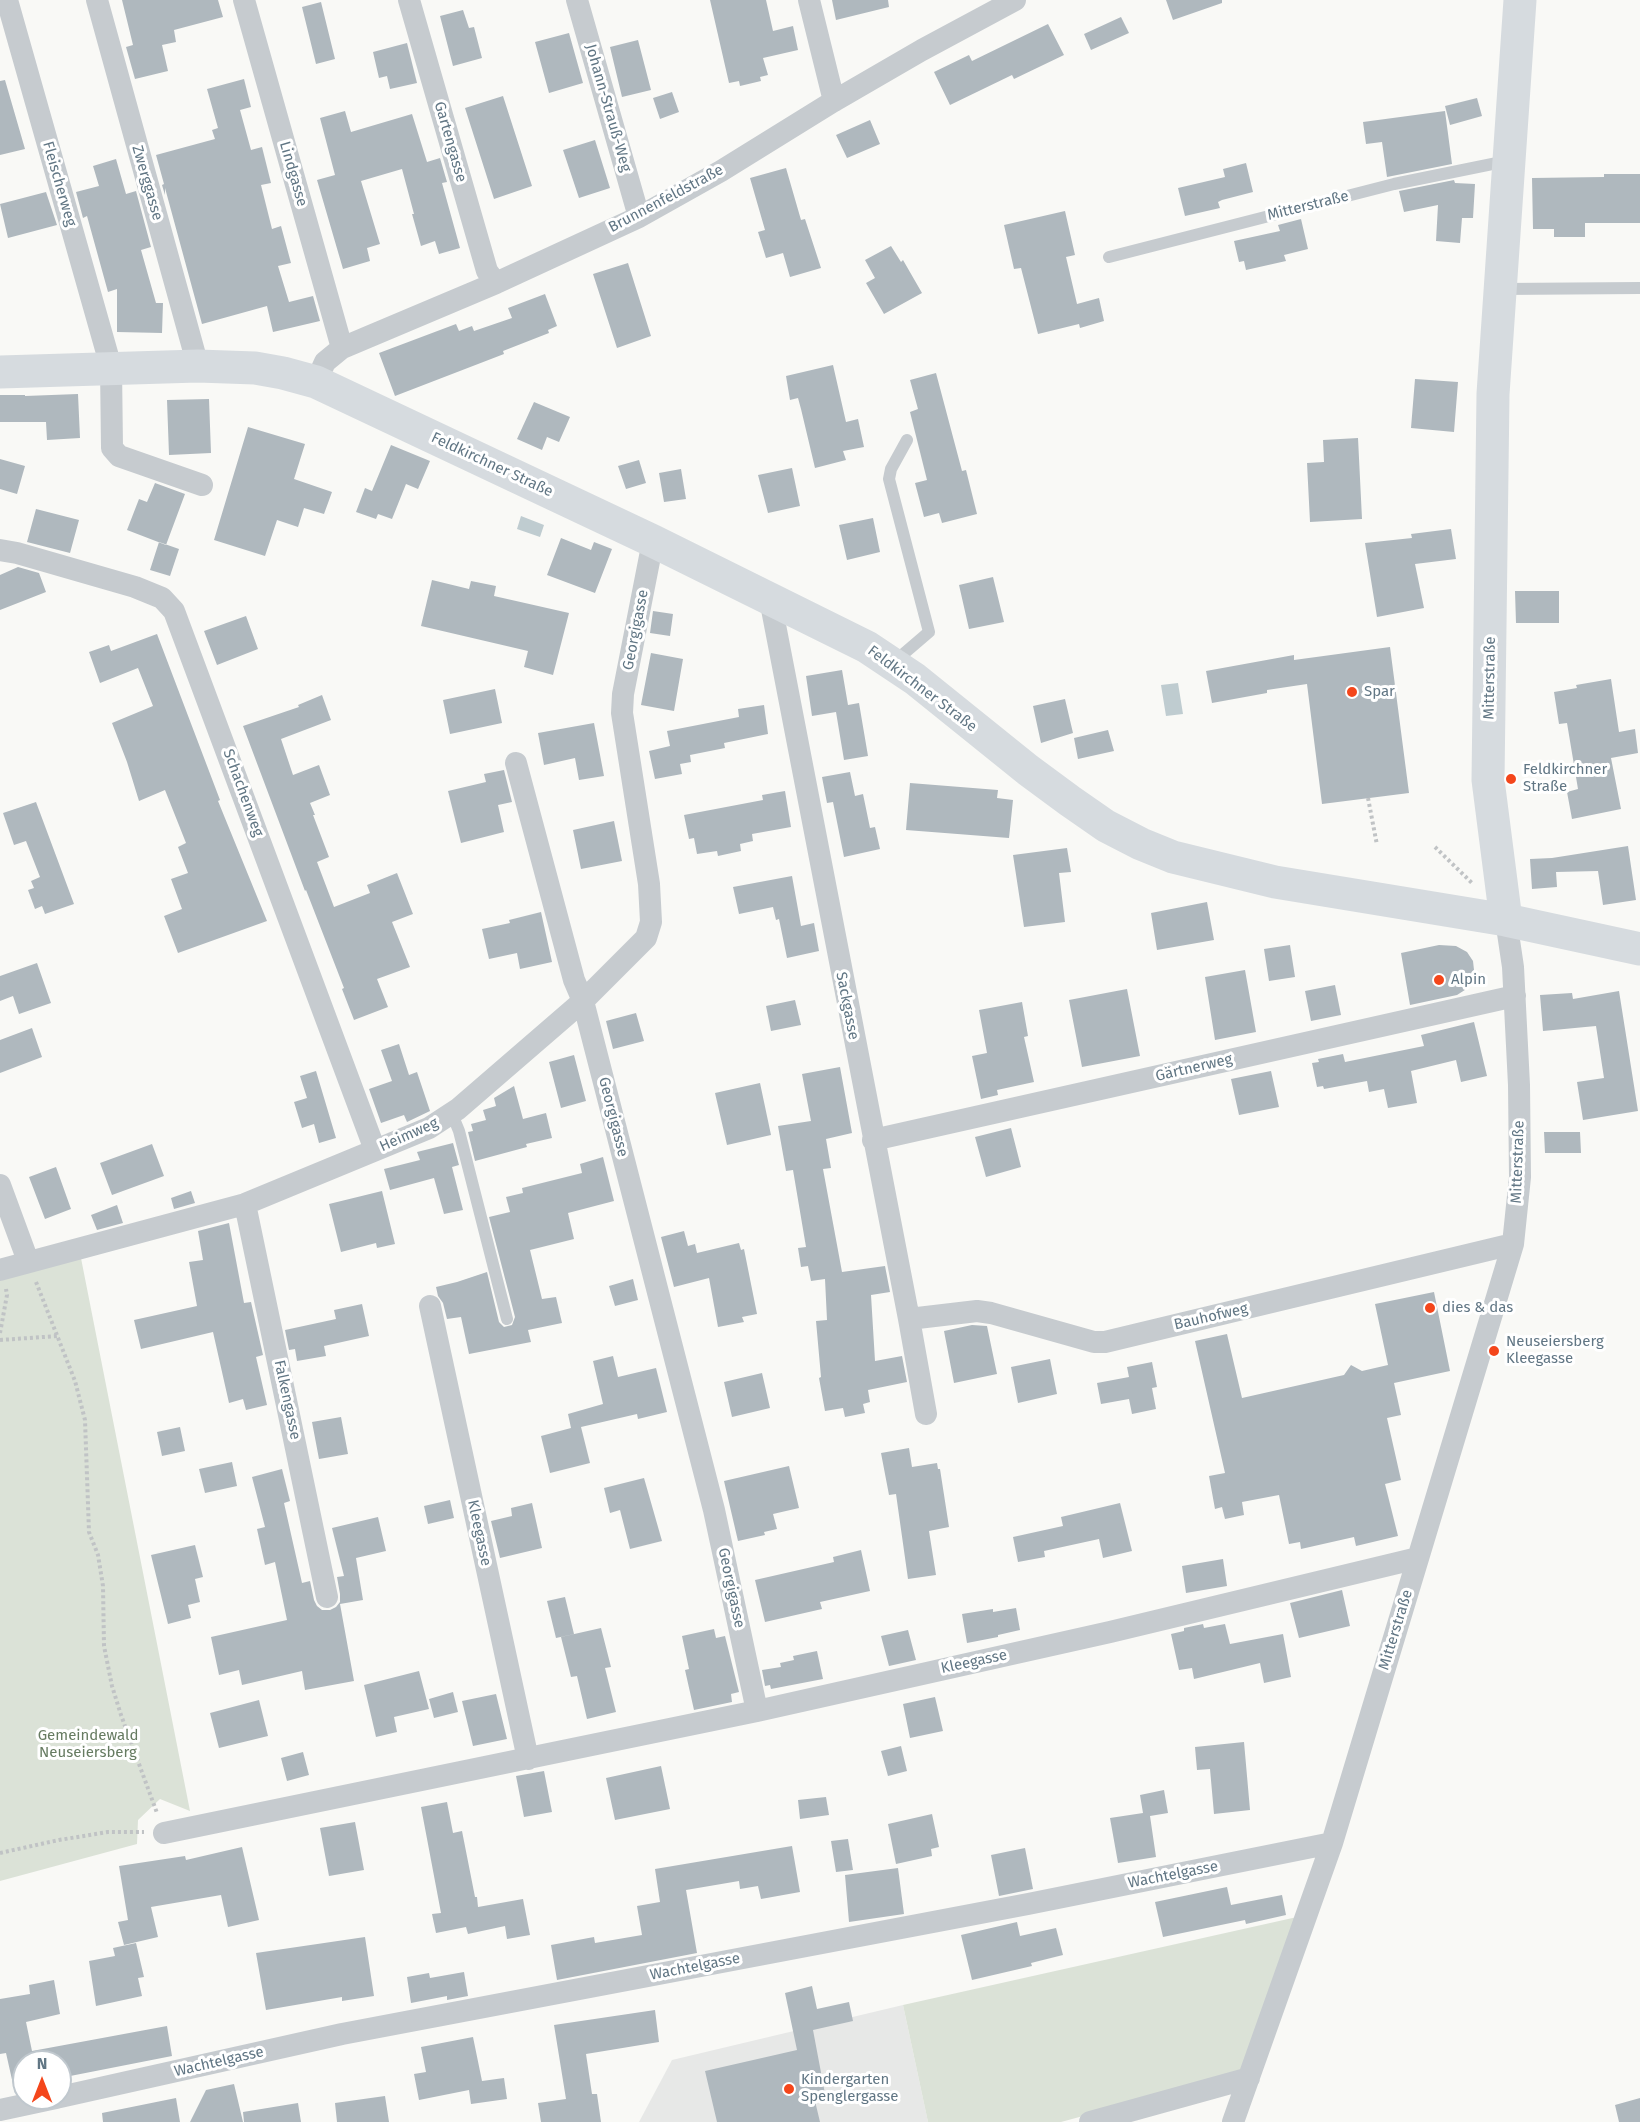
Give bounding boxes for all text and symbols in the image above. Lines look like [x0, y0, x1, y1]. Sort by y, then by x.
street label: Johann-Strauß-Weg [581, 42, 635, 174]
street label: Gartengasse [430, 100, 470, 184]
street label: Fleischerweg [38, 139, 80, 229]
street label: Lindgasse [275, 139, 311, 209]
street label: Zwerggasse [128, 143, 166, 223]
street label: Brunnenfeldstraße [606, 161, 726, 237]
street label: Mitterstraße [1265, 187, 1351, 225]
street label: Feldkirchner Straße [428, 429, 556, 501]
street label: Georgigasse [619, 588, 653, 672]
street label: Mitterstraße [1480, 636, 1500, 720]
street label: Feldkirchner Straße [864, 642, 980, 736]
place label: Spar [1364, 683, 1395, 701]
marker: Spar [1345, 685, 1359, 699]
street label: Schachenweg [219, 747, 267, 839]
place label: Feldkirchner Straße [1523, 761, 1607, 796]
marker: Feldkirchner Straße [1504, 772, 1518, 786]
street label: Sackgasse [832, 971, 862, 1041]
place label: Alpin [1451, 971, 1486, 989]
marker: Alpin [1432, 973, 1446, 987]
street label: Gärtnerweg [1154, 1050, 1234, 1086]
street label: Georgigasse [594, 1075, 632, 1159]
street label: Heimweg [377, 1114, 441, 1156]
street label: Mitterstraße [1508, 1120, 1528, 1204]
place label: dies & das [1442, 1299, 1513, 1317]
street label: Bauhofweg [1172, 1300, 1250, 1334]
marker: dies & das [1423, 1301, 1437, 1315]
place label: Neuseiersberg Kleegasse [1506, 1333, 1604, 1368]
marker: Neuseiersberg Kleegasse [1487, 1344, 1501, 1358]
street label: Falkengasse [270, 1359, 304, 1441]
street label: Kleegasse [463, 1498, 495, 1568]
street label: Georgigasse [714, 1546, 748, 1630]
street label: Mitterstraße [1375, 1588, 1417, 1672]
street label: Kleegasse [939, 1646, 1009, 1678]
park label: Gemeindewald Neuseiersberg [38, 1727, 138, 1762]
street label: Wachtelgasse [1126, 1857, 1220, 1893]
street label: Wachtelgasse [648, 1949, 742, 1985]
street label: Wachtelgasse [172, 2043, 266, 2081]
north arrow [12, 2050, 72, 2110]
text: N [37, 2054, 47, 2073]
place label: Kindergarten Spenglergasse [801, 2071, 898, 2106]
marker: Kindergarten Spenglergasse [782, 2082, 796, 2096]

